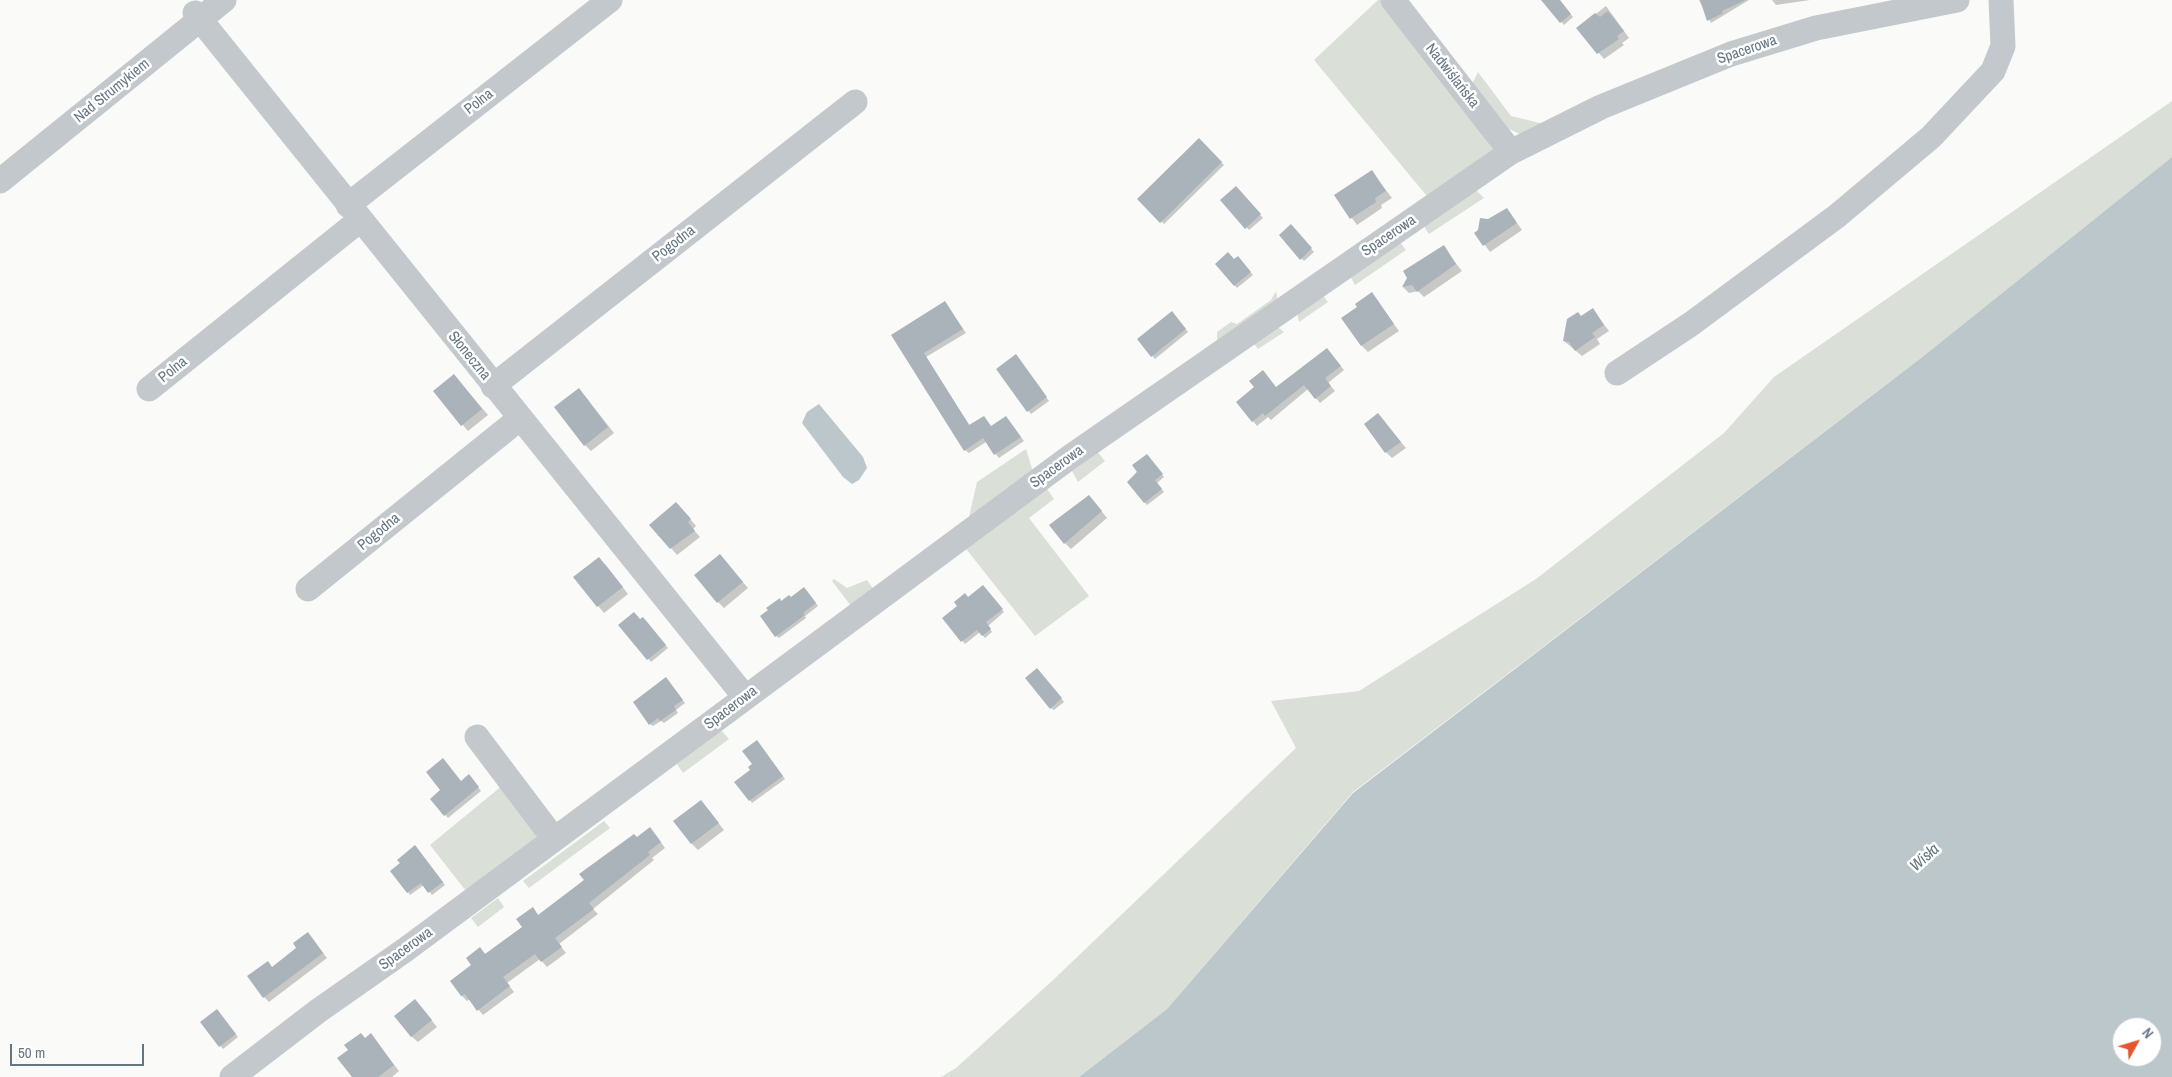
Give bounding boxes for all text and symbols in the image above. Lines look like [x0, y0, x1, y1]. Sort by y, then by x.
street label: Spacerowa [1715, 31, 1779, 69]
street label: Nadwiślańska [1421, 40, 1483, 112]
street label: Nad Strumykiem [71, 55, 153, 127]
street label: Polna [461, 85, 497, 119]
street label: Spacerowa [1358, 211, 1420, 261]
street label: Pogodna [649, 222, 699, 266]
street label: Słoneczna [444, 328, 494, 384]
street label: Polna [155, 353, 191, 387]
street label: Spacerowa [1027, 442, 1087, 492]
street label: Pogodna [354, 510, 404, 554]
street label: Spacerowa [701, 682, 761, 734]
water label: Wisła [1906, 840, 1944, 876]
street label: Spacerowa [376, 924, 436, 974]
north arrow [2112, 1017, 2162, 1067]
text: N [2138, 1024, 2157, 1042]
scale bar [12, 1034, 146, 1066]
text: 50 m [18, 1042, 45, 1063]

